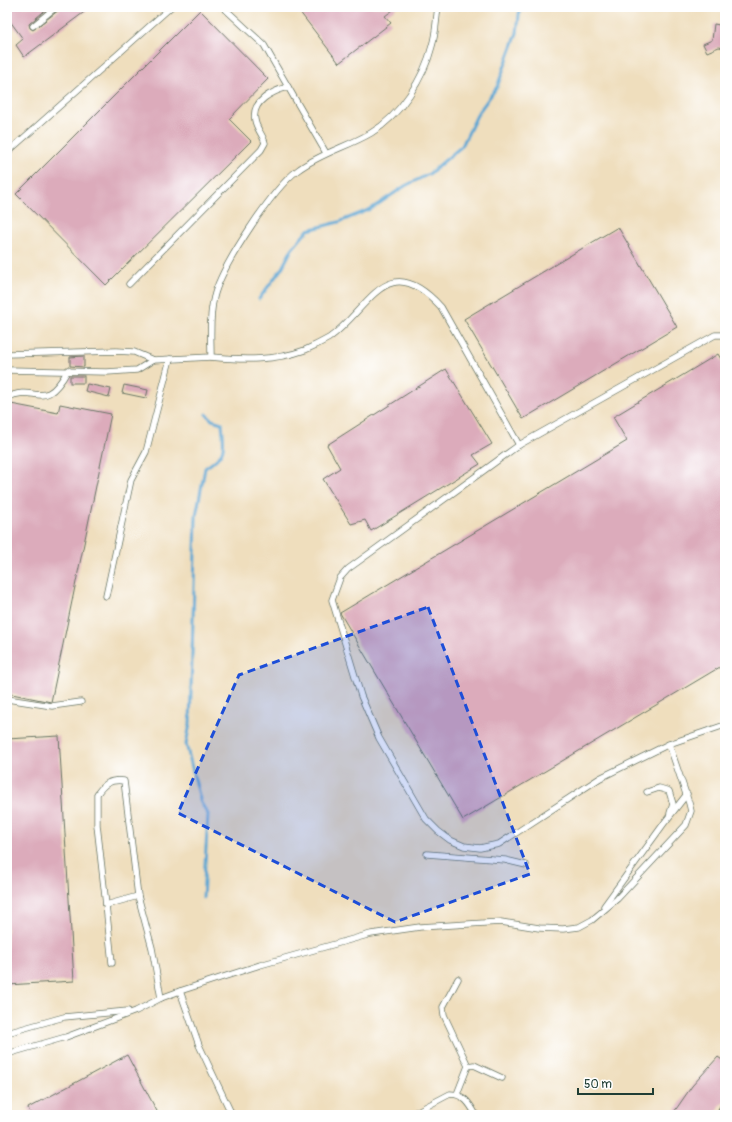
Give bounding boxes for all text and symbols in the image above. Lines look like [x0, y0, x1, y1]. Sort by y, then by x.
scale bar [578, 1070, 653, 1096]
text: 50 m [584, 1077, 612, 1092]

